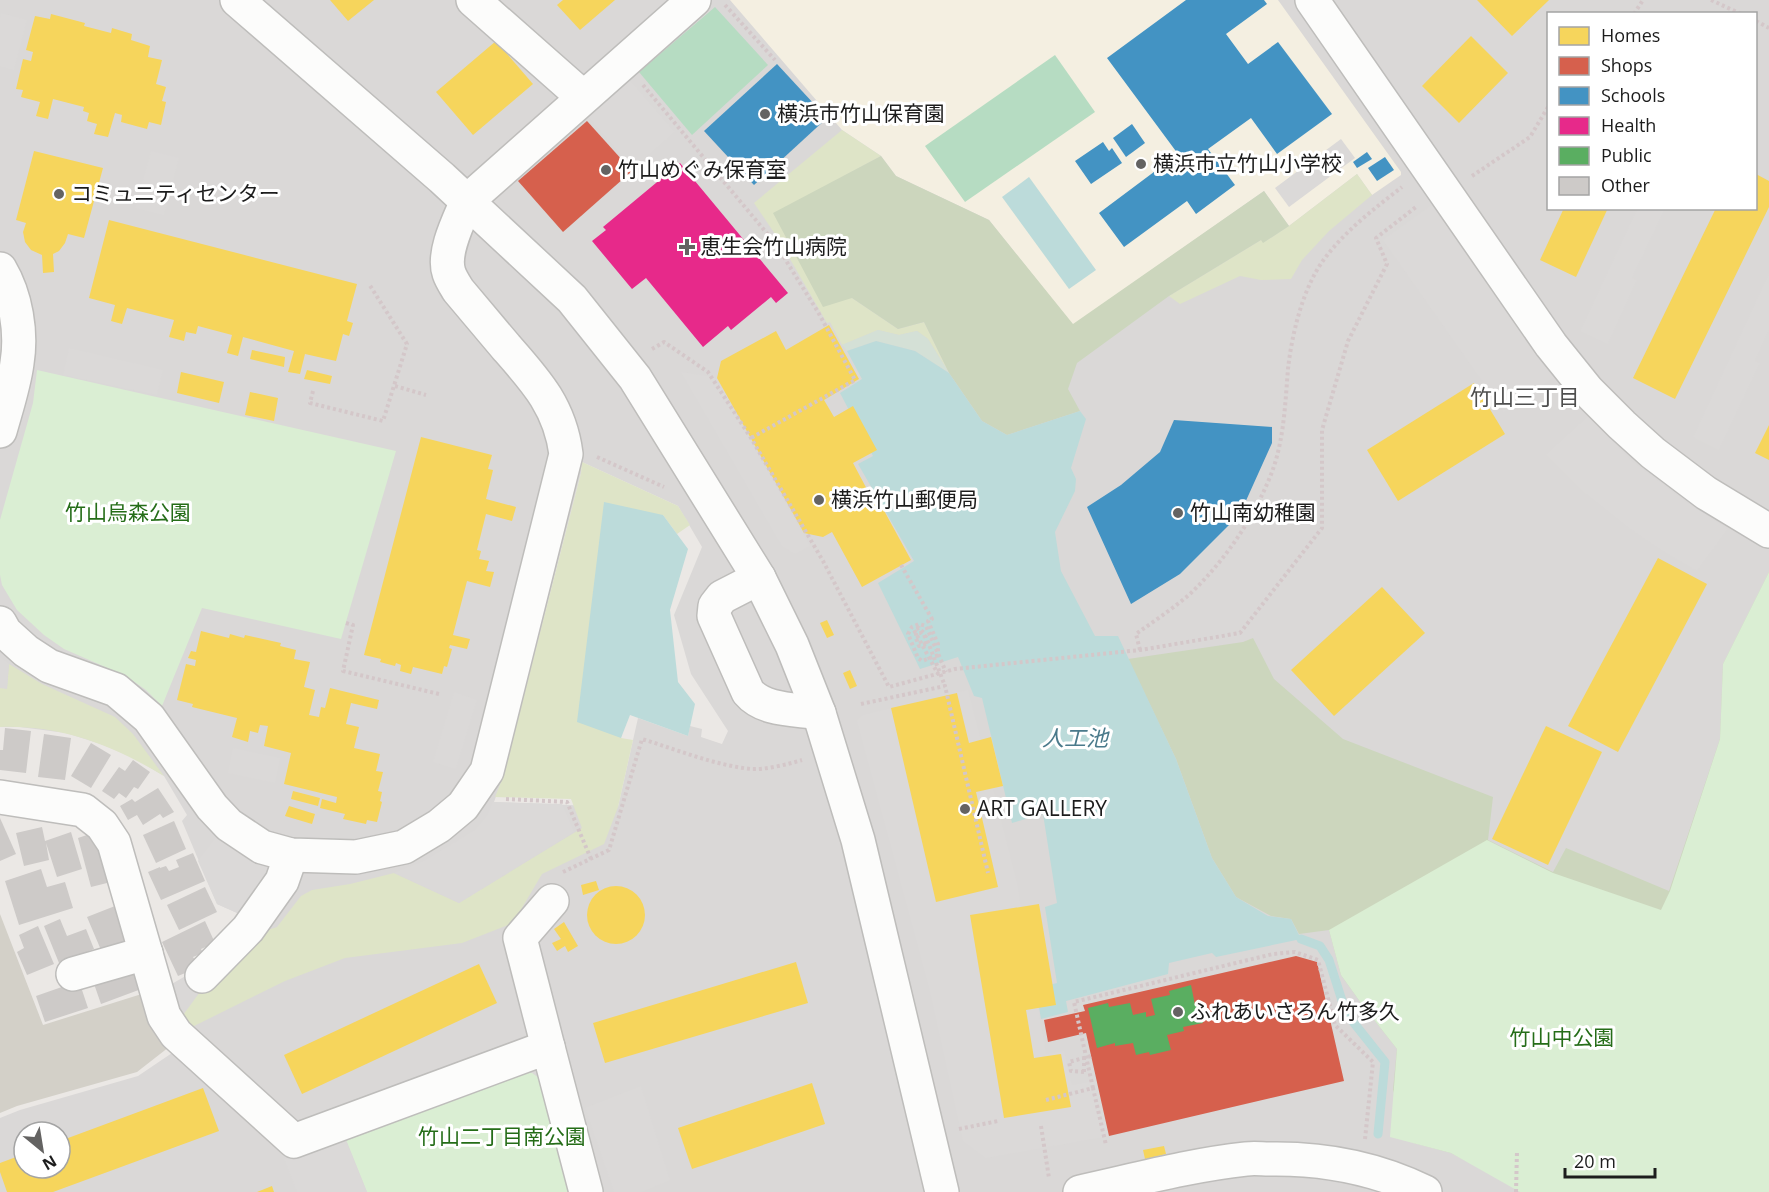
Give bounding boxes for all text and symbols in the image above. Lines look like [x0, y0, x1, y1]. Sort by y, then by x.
legend [1547, 12, 1757, 210]
text: Homes [1601, 23, 1660, 47]
text: Shops [1601, 53, 1652, 77]
text: Schools [1601, 83, 1665, 107]
place label: 横浜市竹山保育園 [777, 99, 945, 127]
marker: 横浜市竹山保育園 [758, 107, 772, 121]
text: Health [1601, 113, 1656, 137]
text: Public [1601, 143, 1652, 167]
place label: 横浜市立竹山小学校 [1153, 149, 1342, 177]
place label: 竹山めぐみ保育室 [618, 155, 787, 183]
marker: 横浜市立竹山小学校 [1134, 157, 1148, 171]
marker: 竹山めぐみ保育室 [599, 163, 613, 177]
text: Other [1601, 173, 1651, 197]
place label: コミュニティセンター [71, 179, 280, 207]
marker: コミュニティセンター [52, 187, 66, 201]
place label: 恵生会竹山病院 [700, 232, 847, 260]
marker: 恵生会竹山病院 [678, 238, 696, 256]
district label: 竹山三丁目 [1470, 381, 1580, 411]
place label: 横浜竹山郵便局 [831, 485, 978, 513]
marker: 横浜竹山郵便局 [812, 493, 826, 507]
park label: 竹山烏森公園 [65, 498, 191, 526]
place label: 竹山南幼稚園 [1190, 498, 1316, 526]
marker: 竹山南幼稚園 [1171, 506, 1185, 520]
water label: 人工池 [1042, 722, 1110, 752]
place label: ART GALLERY [977, 794, 1107, 822]
marker: ART GALLERY [958, 802, 972, 816]
place label: ふれあいさろん竹多久 [1190, 997, 1400, 1025]
marker: ふれあいさろん竹多久 [1171, 1005, 1185, 1019]
park label: 竹山中公園 [1510, 1023, 1615, 1051]
north arrow [12, 1120, 72, 1180]
park label: 竹山二丁目南公園 [418, 1122, 586, 1150]
scale bar [1565, 1141, 1655, 1179]
text: 20 m [1574, 1149, 1616, 1173]
text: N [38, 1150, 61, 1176]

